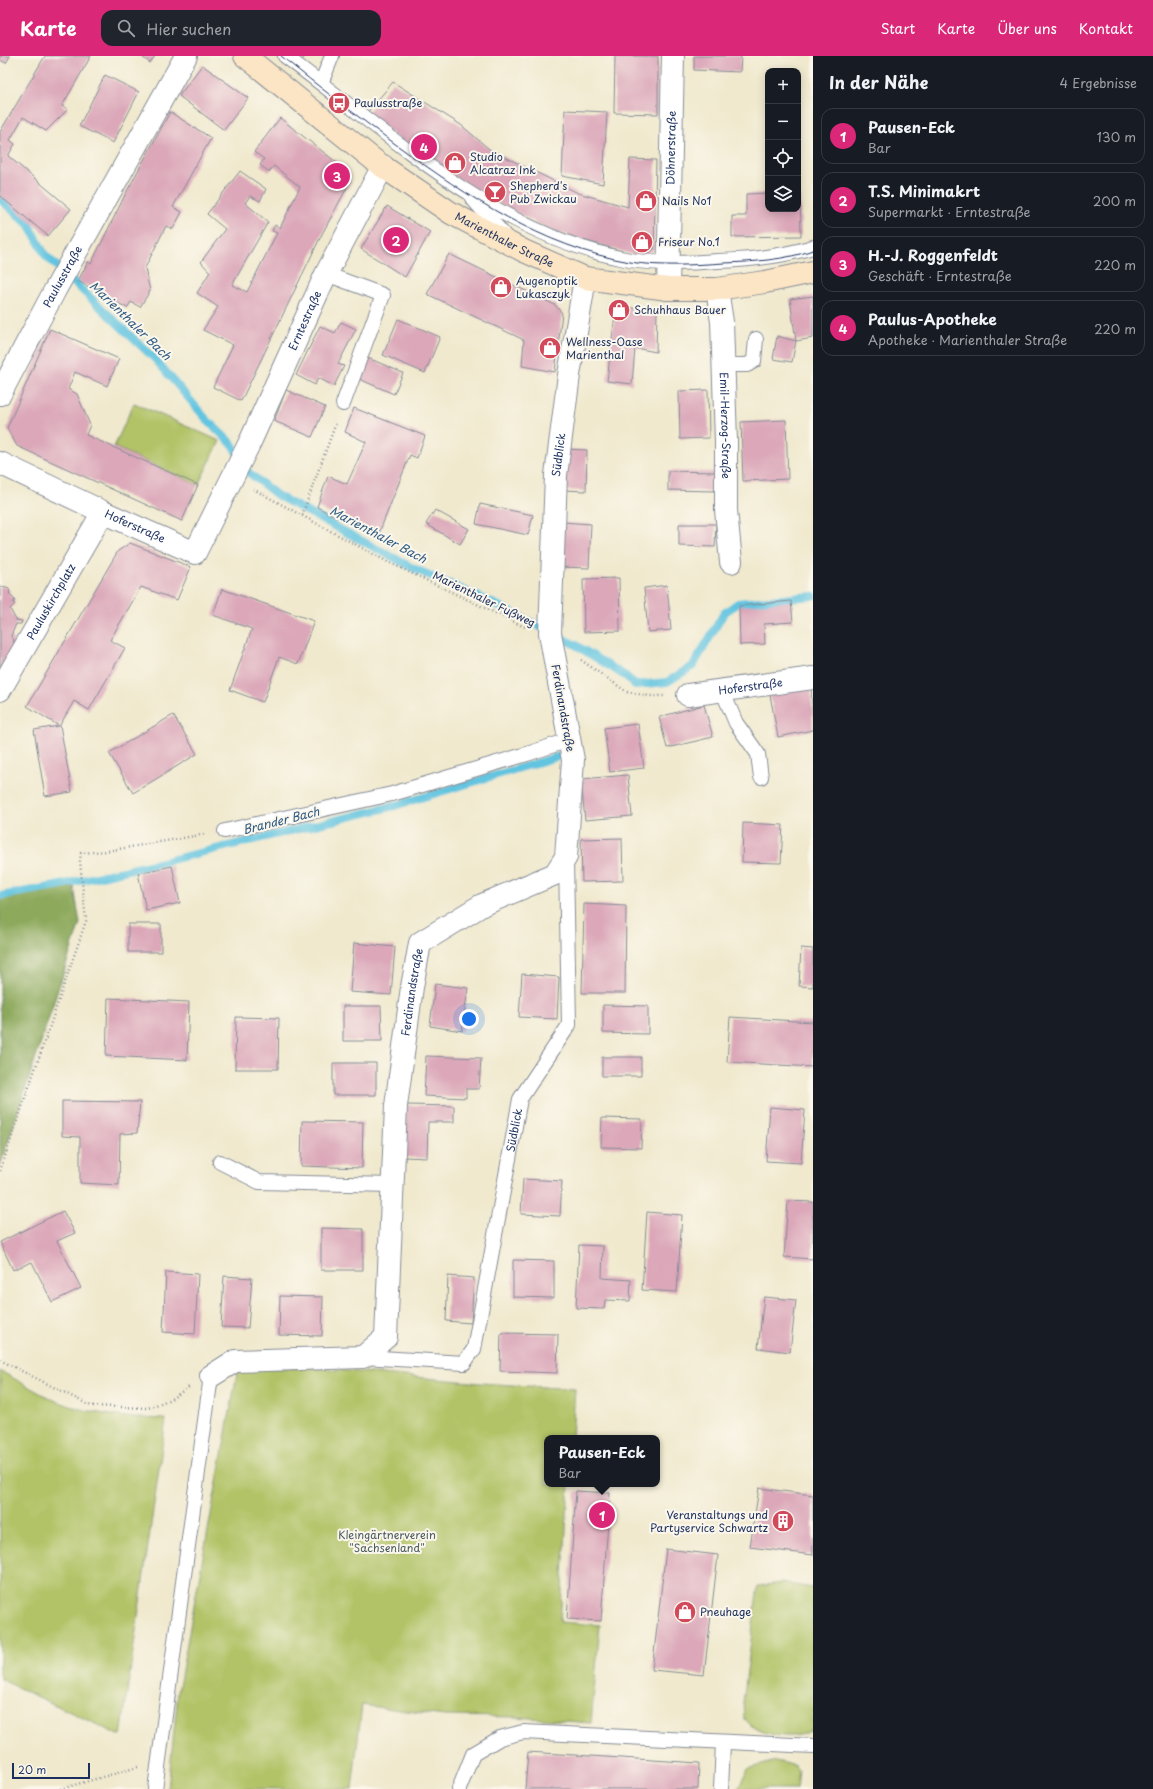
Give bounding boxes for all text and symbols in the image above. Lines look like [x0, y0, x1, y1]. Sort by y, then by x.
search box [101, 10, 381, 46]
text: Karte [20, 14, 77, 42]
icon: search [115, 17, 137, 39]
text: Hier suchen [147, 17, 231, 40]
text: Start [880, 18, 915, 39]
text: Karte [937, 18, 975, 39]
text: Über uns [997, 18, 1057, 39]
text: Kontakt [1079, 18, 1133, 39]
map controls [765, 68, 801, 212]
button: + [765, 68, 801, 104]
text: In der Nähe [829, 69, 928, 95]
text: 4 Ergebnisse [1060, 73, 1137, 92]
bus stop icon: Paulusstraße [326, 90, 352, 116]
place label: Paulusstraße [354, 94, 422, 111]
button: − [765, 104, 801, 140]
street label: Döhnerstraße [661, 111, 680, 185]
text: Pausen-Eck [868, 115, 955, 138]
text: 1 [840, 127, 846, 146]
text: 130 m [1097, 127, 1136, 146]
pin: 4 [411, 132, 437, 162]
text: Bar [868, 138, 891, 157]
button: locate [765, 140, 801, 176]
place label: Studio Alcatraz Ink [470, 148, 536, 178]
shop icon: Studio Alcatraz Ink [442, 150, 468, 176]
pin: 3 [324, 161, 350, 191]
button: layers [765, 176, 801, 212]
place label: Shepherd's Pub Zwickau [510, 177, 577, 207]
bar icon: Shepherd's Pub Zwickau [482, 179, 508, 205]
text: T.S. Minimakrt [868, 179, 980, 202]
shop icon: Nails No1 [633, 188, 659, 214]
text: 2 [838, 191, 848, 210]
text: 200 m [1093, 191, 1136, 210]
place label: Nails No1 [662, 192, 711, 209]
text: Supermarkt · Erntestraße [868, 202, 1031, 221]
street label: Marienthaler Straße [452, 208, 557, 271]
pin: 2 [383, 225, 409, 255]
shop icon: Friseur No.1 [629, 229, 655, 255]
place label: Friseur No.1 [658, 233, 720, 250]
street label: Paulusstraße [38, 242, 86, 310]
text: H.-J. Roggenfeldt [868, 243, 998, 266]
text: 3 [839, 255, 847, 274]
text: 220 m [1094, 255, 1136, 274]
text: Geschäft · Erntestraße [868, 266, 1012, 285]
place label: Augenoptik Lukasczyk [516, 272, 578, 302]
shop icon: Augenoptik Lukasczyk [488, 274, 514, 300]
water label: Marienthaler Bach [86, 277, 176, 365]
street label: Erntestraße [284, 288, 325, 353]
shop icon: Schuhhaus Bauer [606, 297, 632, 323]
place label: Schuhhaus Bauer [634, 301, 727, 318]
text: Paulus-Apotheke [868, 307, 997, 330]
text: 4 [839, 319, 847, 338]
text: 220 m [1094, 319, 1136, 338]
text: Apotheke · Marienthaler Straße [868, 330, 1067, 349]
place label: Wellness-Oase Marienthal [566, 333, 643, 363]
shop icon: Wellness-Oase Marienthal [537, 335, 563, 361]
street label: Emil-Herzog-Straße [716, 372, 735, 479]
street label: Südblick [547, 432, 569, 478]
water label: Marienthaler Bach [327, 501, 431, 568]
street label: Hoferstraße [102, 505, 168, 547]
street label: Pauluskirchplatz [22, 560, 79, 643]
street label: Marienthaler Fußweg [430, 566, 539, 631]
street label: Ferdinandstraße [547, 663, 580, 753]
street label: Hoferstraße [717, 673, 784, 699]
water label: Brander Bach [241, 802, 322, 838]
street label: Ferdinandstraße [396, 947, 427, 1037]
your location [459, 1009, 479, 1029]
street label: Südblick [501, 1107, 526, 1153]
popup [544, 1435, 660, 1487]
text: Pausen-Eck [558, 1440, 646, 1463]
text: Bar [558, 1463, 581, 1482]
pin: 1 [589, 1500, 615, 1530]
place label: Veranstaltungs und Partyservice Schwartz [650, 1506, 768, 1536]
building icon: Veranstaltungs und Partyservice Schwartz [770, 1508, 796, 1534]
park label: Kleingärtnerverein "Sachsenland" [338, 1526, 436, 1556]
shop icon: Pneuhage [672, 1599, 698, 1625]
place label: Pneuhage [700, 1603, 751, 1620]
scale bar [12, 1761, 90, 1780]
text: 20 m [18, 1761, 46, 1778]

